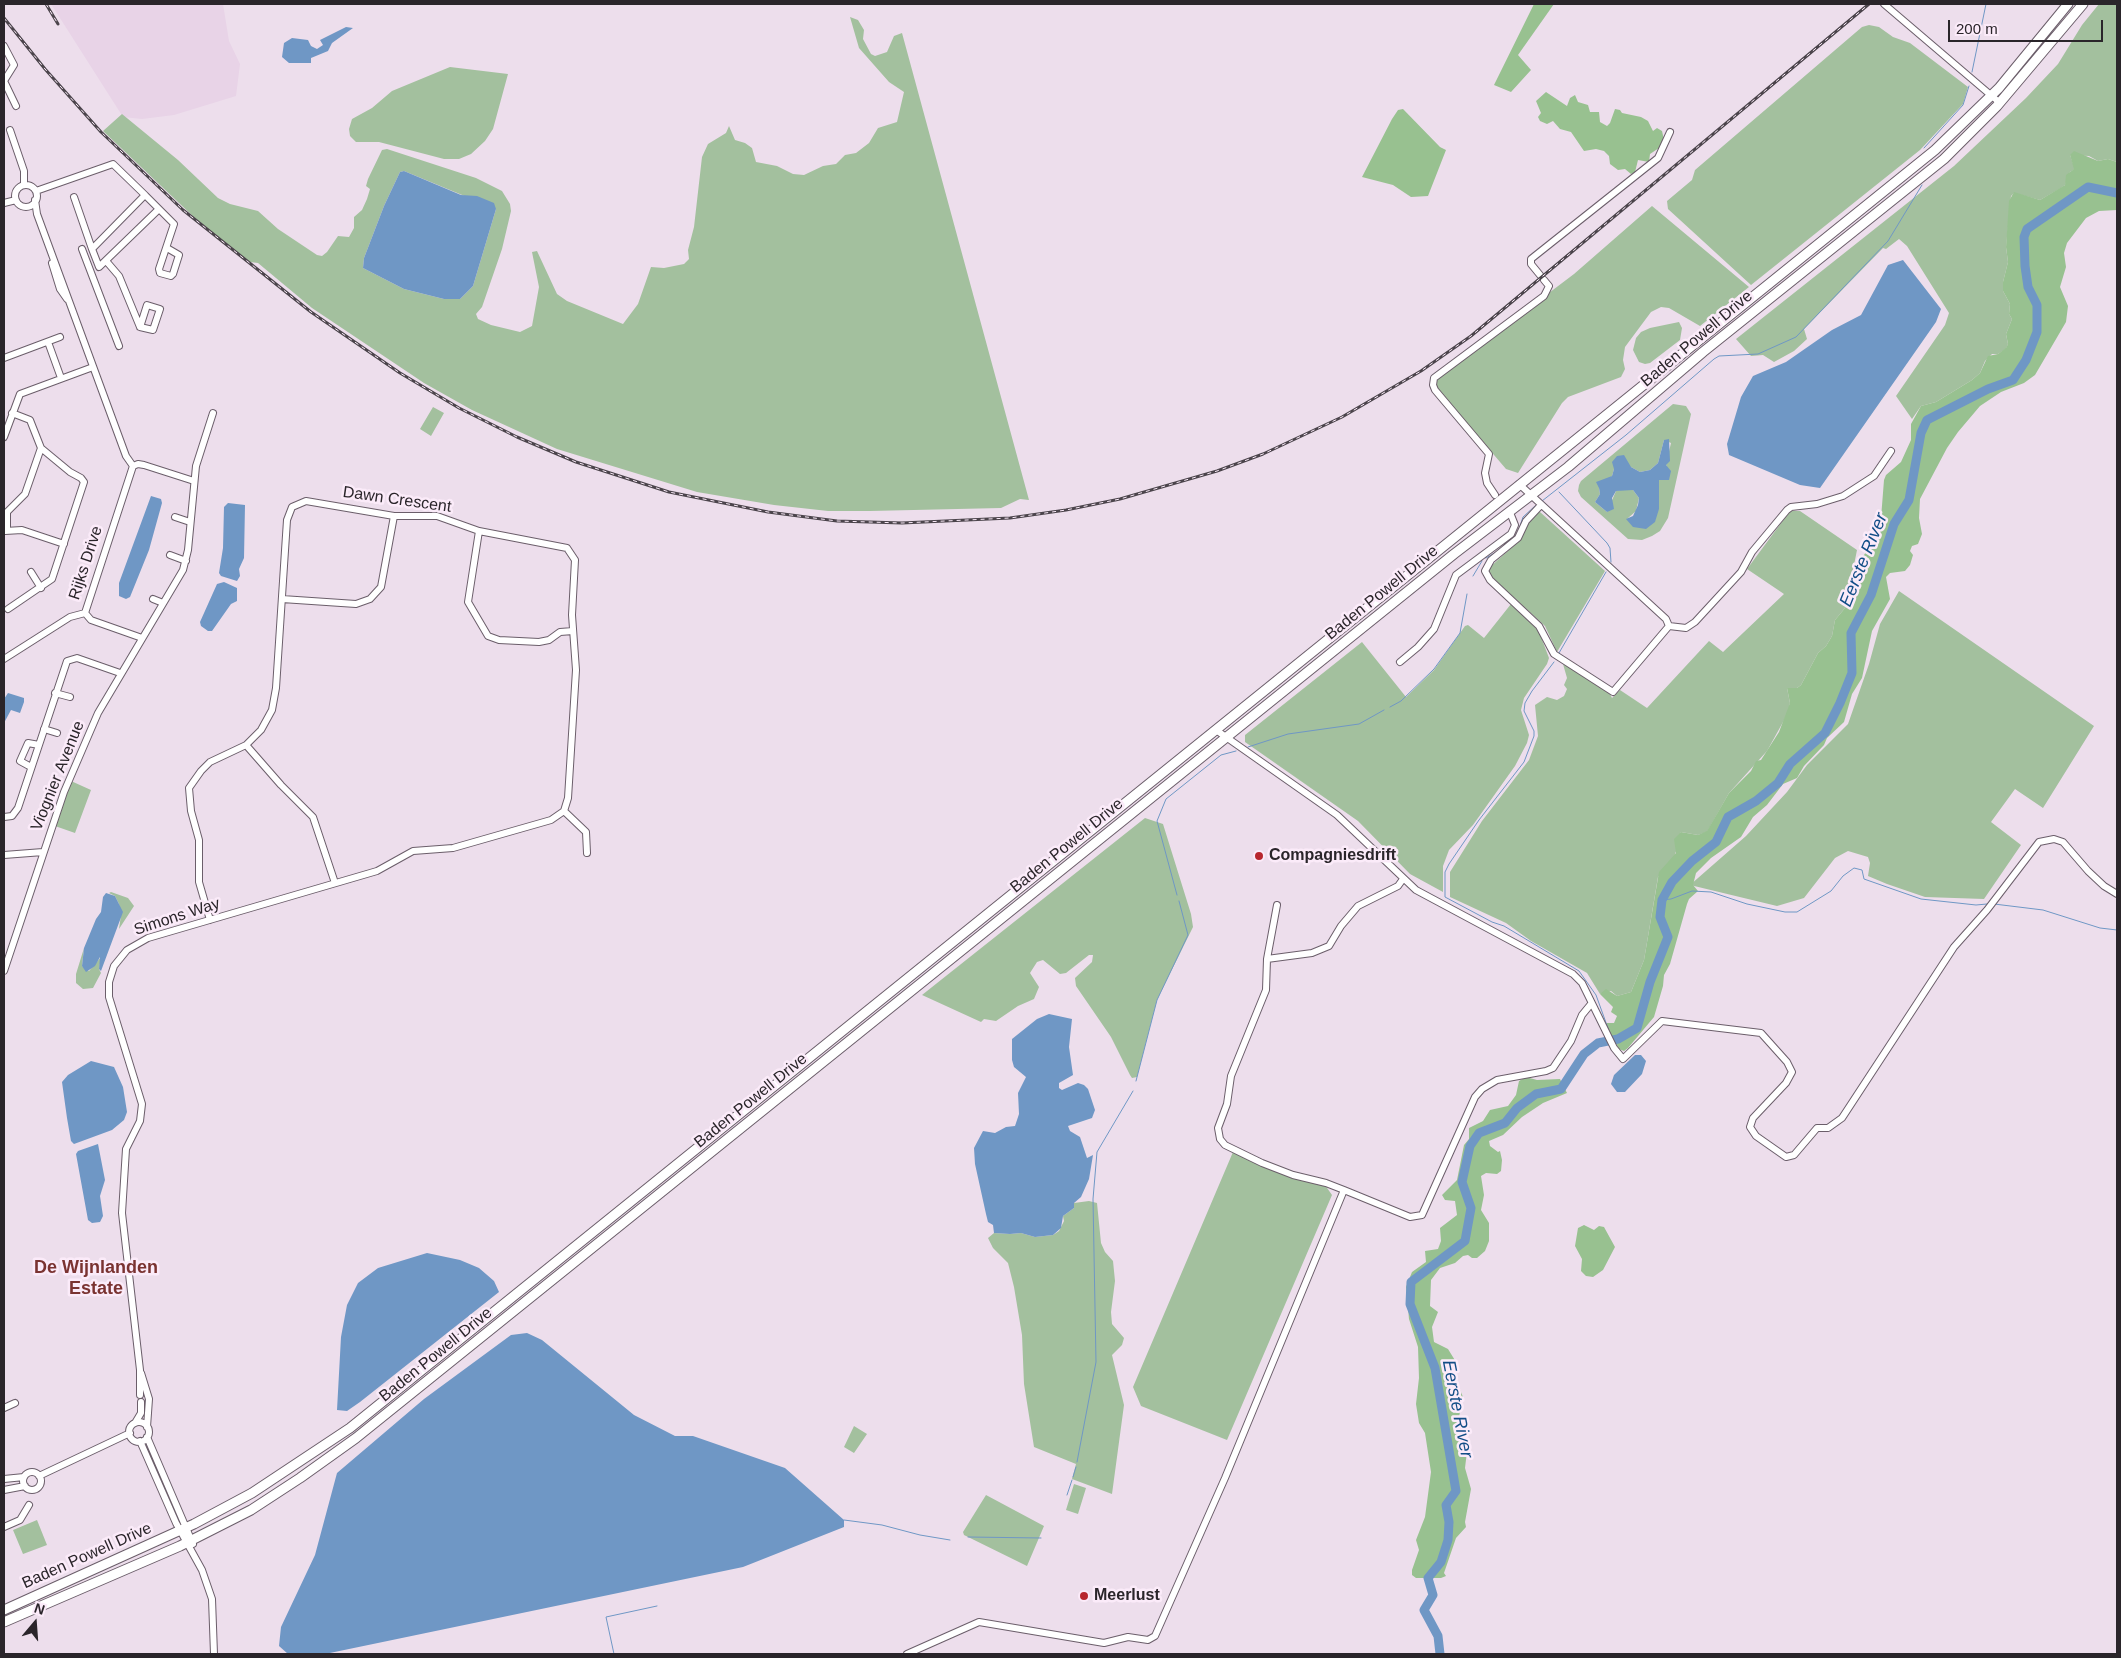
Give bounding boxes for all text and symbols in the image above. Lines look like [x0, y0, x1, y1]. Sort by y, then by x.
scale bar [1951, 10, 2106, 42]
text: 200 m [1956, 20, 1998, 37]
street label: Baden Powell Drive [1637, 287, 1757, 391]
street label: Dawn Crescent [342, 483, 452, 517]
water label: Eerste River [1835, 510, 1893, 610]
street label: Rijks Drive [65, 524, 107, 602]
street label: Baden Powell Drive [1322, 542, 1442, 644]
street label: Viognier Avenue [27, 718, 89, 834]
street label: Baden Powell Drive [1007, 795, 1127, 897]
place label: Compagniesdrift [1269, 846, 1396, 866]
marker: Compagniesdrift [1253, 850, 1265, 862]
street label: Simons Way [132, 894, 222, 940]
street label: Baden Powell Drive [691, 1050, 811, 1152]
district label: De Wijnlanden Estate [34, 1257, 158, 1300]
street label: Baden Powell Drive [376, 1304, 496, 1406]
water label: Eerste River [1437, 1358, 1477, 1460]
street label: Baden Powell Drive [19, 1519, 155, 1593]
place label: Meerlust [1094, 1586, 1160, 1606]
marker: Meerlust [1078, 1590, 1090, 1602]
north arrow [10, 1598, 60, 1648]
text: N [32, 1600, 47, 1618]

